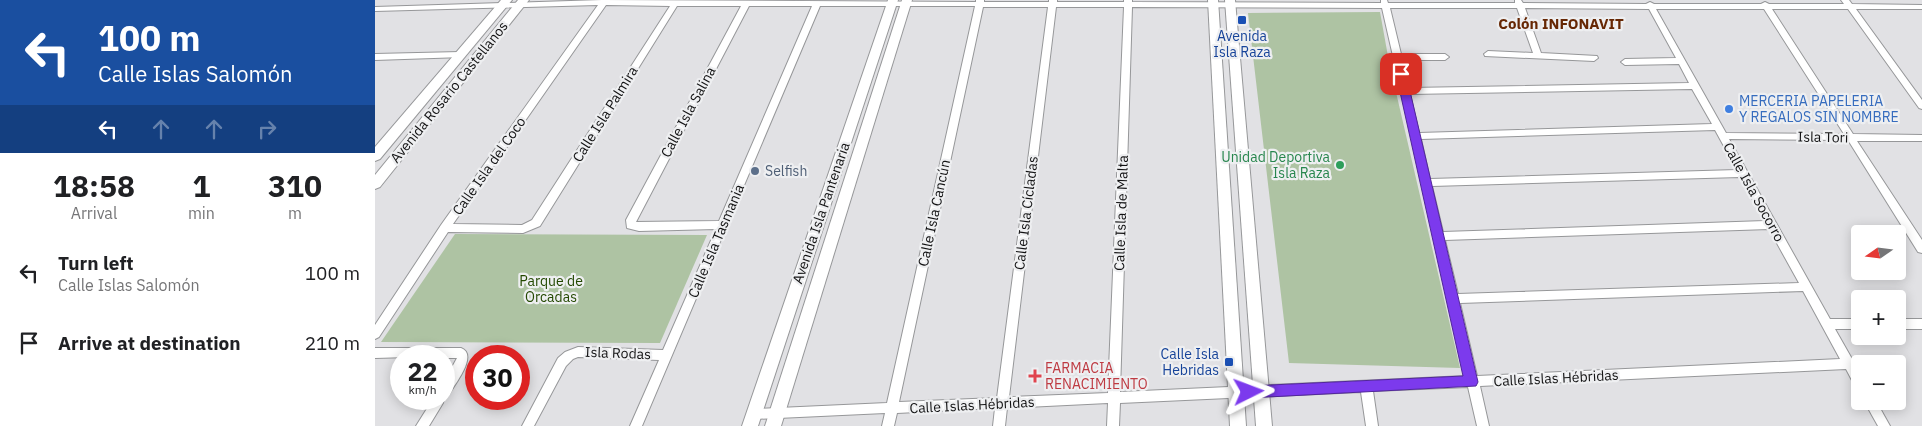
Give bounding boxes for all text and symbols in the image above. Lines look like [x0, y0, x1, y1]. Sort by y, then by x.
marker: Avenida Isla Raza [1236, 14, 1248, 26]
district label: Colón INFONAVIT [1498, 14, 1624, 33]
text: 100 m [98, 15, 201, 61]
street label: Avenida Rosario Castellanos [386, 17, 512, 167]
icon: left [15, 20, 80, 85]
place label: Avenida Isla Raza [1213, 27, 1271, 61]
pin [1380, 53, 1422, 95]
text: Calle Islas Salomón [98, 59, 293, 88]
icon: arrive [1387, 60, 1415, 88]
street label: Calle Isla Palmira [568, 62, 642, 165]
street label: Calle Isla Salina [657, 63, 720, 160]
place label: MERCERIA PAPELERIA Y REGALOS SIN NOMBRE [1739, 92, 1899, 126]
marker: MERCERIA PAPELERIA Y REGALOS SIN NOMBRE [1723, 103, 1735, 115]
street label: Calle Isla del Coco [448, 113, 530, 219]
icon: left [94, 115, 122, 143]
icon: ahead [147, 115, 175, 143]
icon: ahead [200, 115, 228, 143]
icon: right [253, 115, 281, 143]
street label: Isla Tori [1798, 128, 1848, 146]
street label: Avenida Isla Pantenaria [788, 139, 854, 286]
street label: Calle Isla Socorro [1719, 139, 1789, 245]
place label: Unidad Deportiva Isla Raza [1221, 148, 1331, 182]
street label: Calle Isla de Malta [1110, 154, 1132, 271]
street label: Calle Isla Cícladas [1010, 155, 1042, 271]
street label: Calle Isla Cancún [914, 158, 954, 268]
marker: Unidad Deportiva Isla Raza [1334, 159, 1346, 171]
place label: Selfish [765, 162, 807, 180]
marker: Selfish [749, 165, 761, 177]
text: 18:58 [53, 166, 135, 205]
text: 1 [192, 166, 210, 205]
text: 310 [268, 166, 322, 205]
street label: Calle Isla Tasmania [684, 181, 748, 301]
text: Arrival [71, 203, 117, 223]
text: min [188, 203, 215, 223]
text: m [288, 203, 302, 223]
north arrow [1851, 225, 1906, 280]
map controls [1851, 225, 1906, 410]
text: Turn left [58, 251, 134, 275]
icon: left [15, 259, 43, 287]
text: 100 m [305, 261, 360, 285]
park label: Parque de Orcadas [519, 272, 583, 306]
text: Calle Islas Salomón [58, 275, 200, 295]
button: + [1851, 290, 1906, 345]
icon: arrive [15, 329, 43, 357]
text: Arrive at destination [58, 331, 241, 355]
text: 210 m [305, 331, 360, 355]
street label: Isla Rodas [585, 343, 651, 363]
speed limit sign: 30 [465, 345, 530, 410]
place label: Calle Isla Hebridas [1161, 345, 1220, 379]
text: 22 [407, 355, 438, 388]
button: − [1851, 355, 1906, 410]
marker: Calle Isla Hebridas [1223, 356, 1235, 368]
place label: FARMACIA RENACIMIENTO [1045, 359, 1148, 393]
position arrow [1222, 365, 1274, 417]
street label: Calle Islas Hébridas [1493, 366, 1619, 390]
marker: FARMACIA RENACIMIENTO [1029, 370, 1041, 382]
text: km/h [408, 382, 437, 397]
street label: Calle Islas Hébridas [909, 393, 1035, 417]

